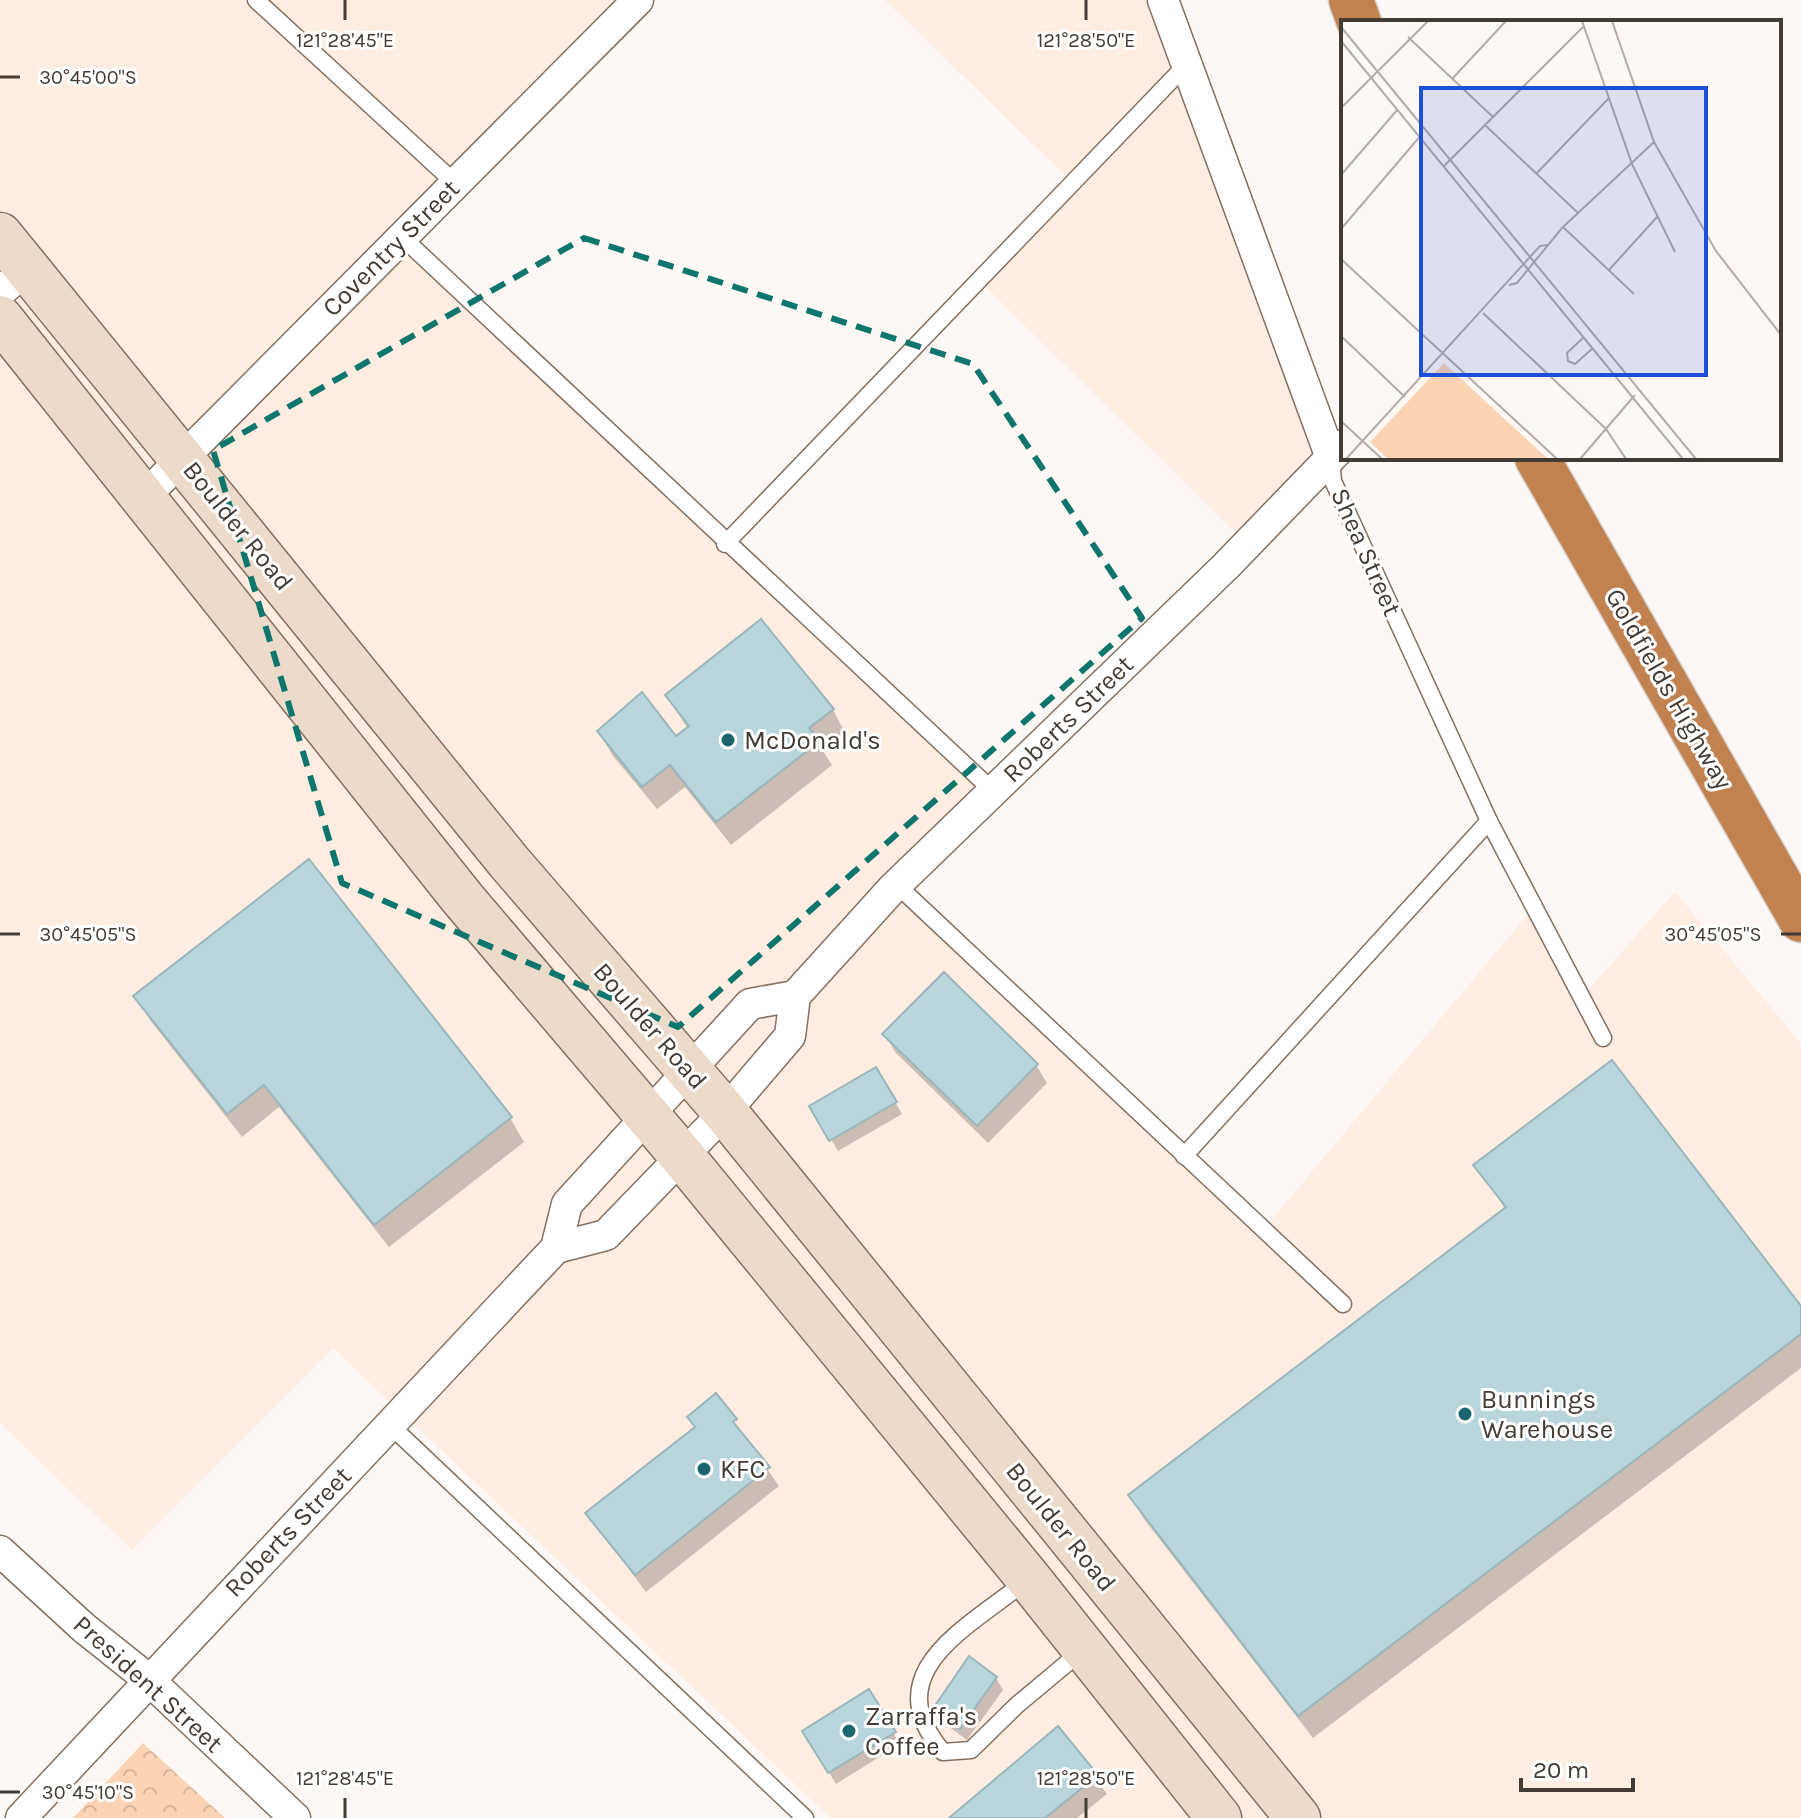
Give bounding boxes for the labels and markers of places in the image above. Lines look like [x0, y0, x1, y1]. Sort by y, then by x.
place label: McDonald's [744, 725, 881, 756]
marker: McDonald's [719, 731, 737, 749]
place label: Bunnings Warehouse [1481, 1384, 1613, 1445]
marker: Bunnings Warehouse [1456, 1405, 1474, 1423]
place label: KFC [720, 1454, 765, 1485]
marker: KFC [695, 1460, 713, 1478]
place label: Zarraffa's Coffee [865, 1701, 977, 1762]
marker: Zarraffa's Coffee [840, 1722, 858, 1740]

